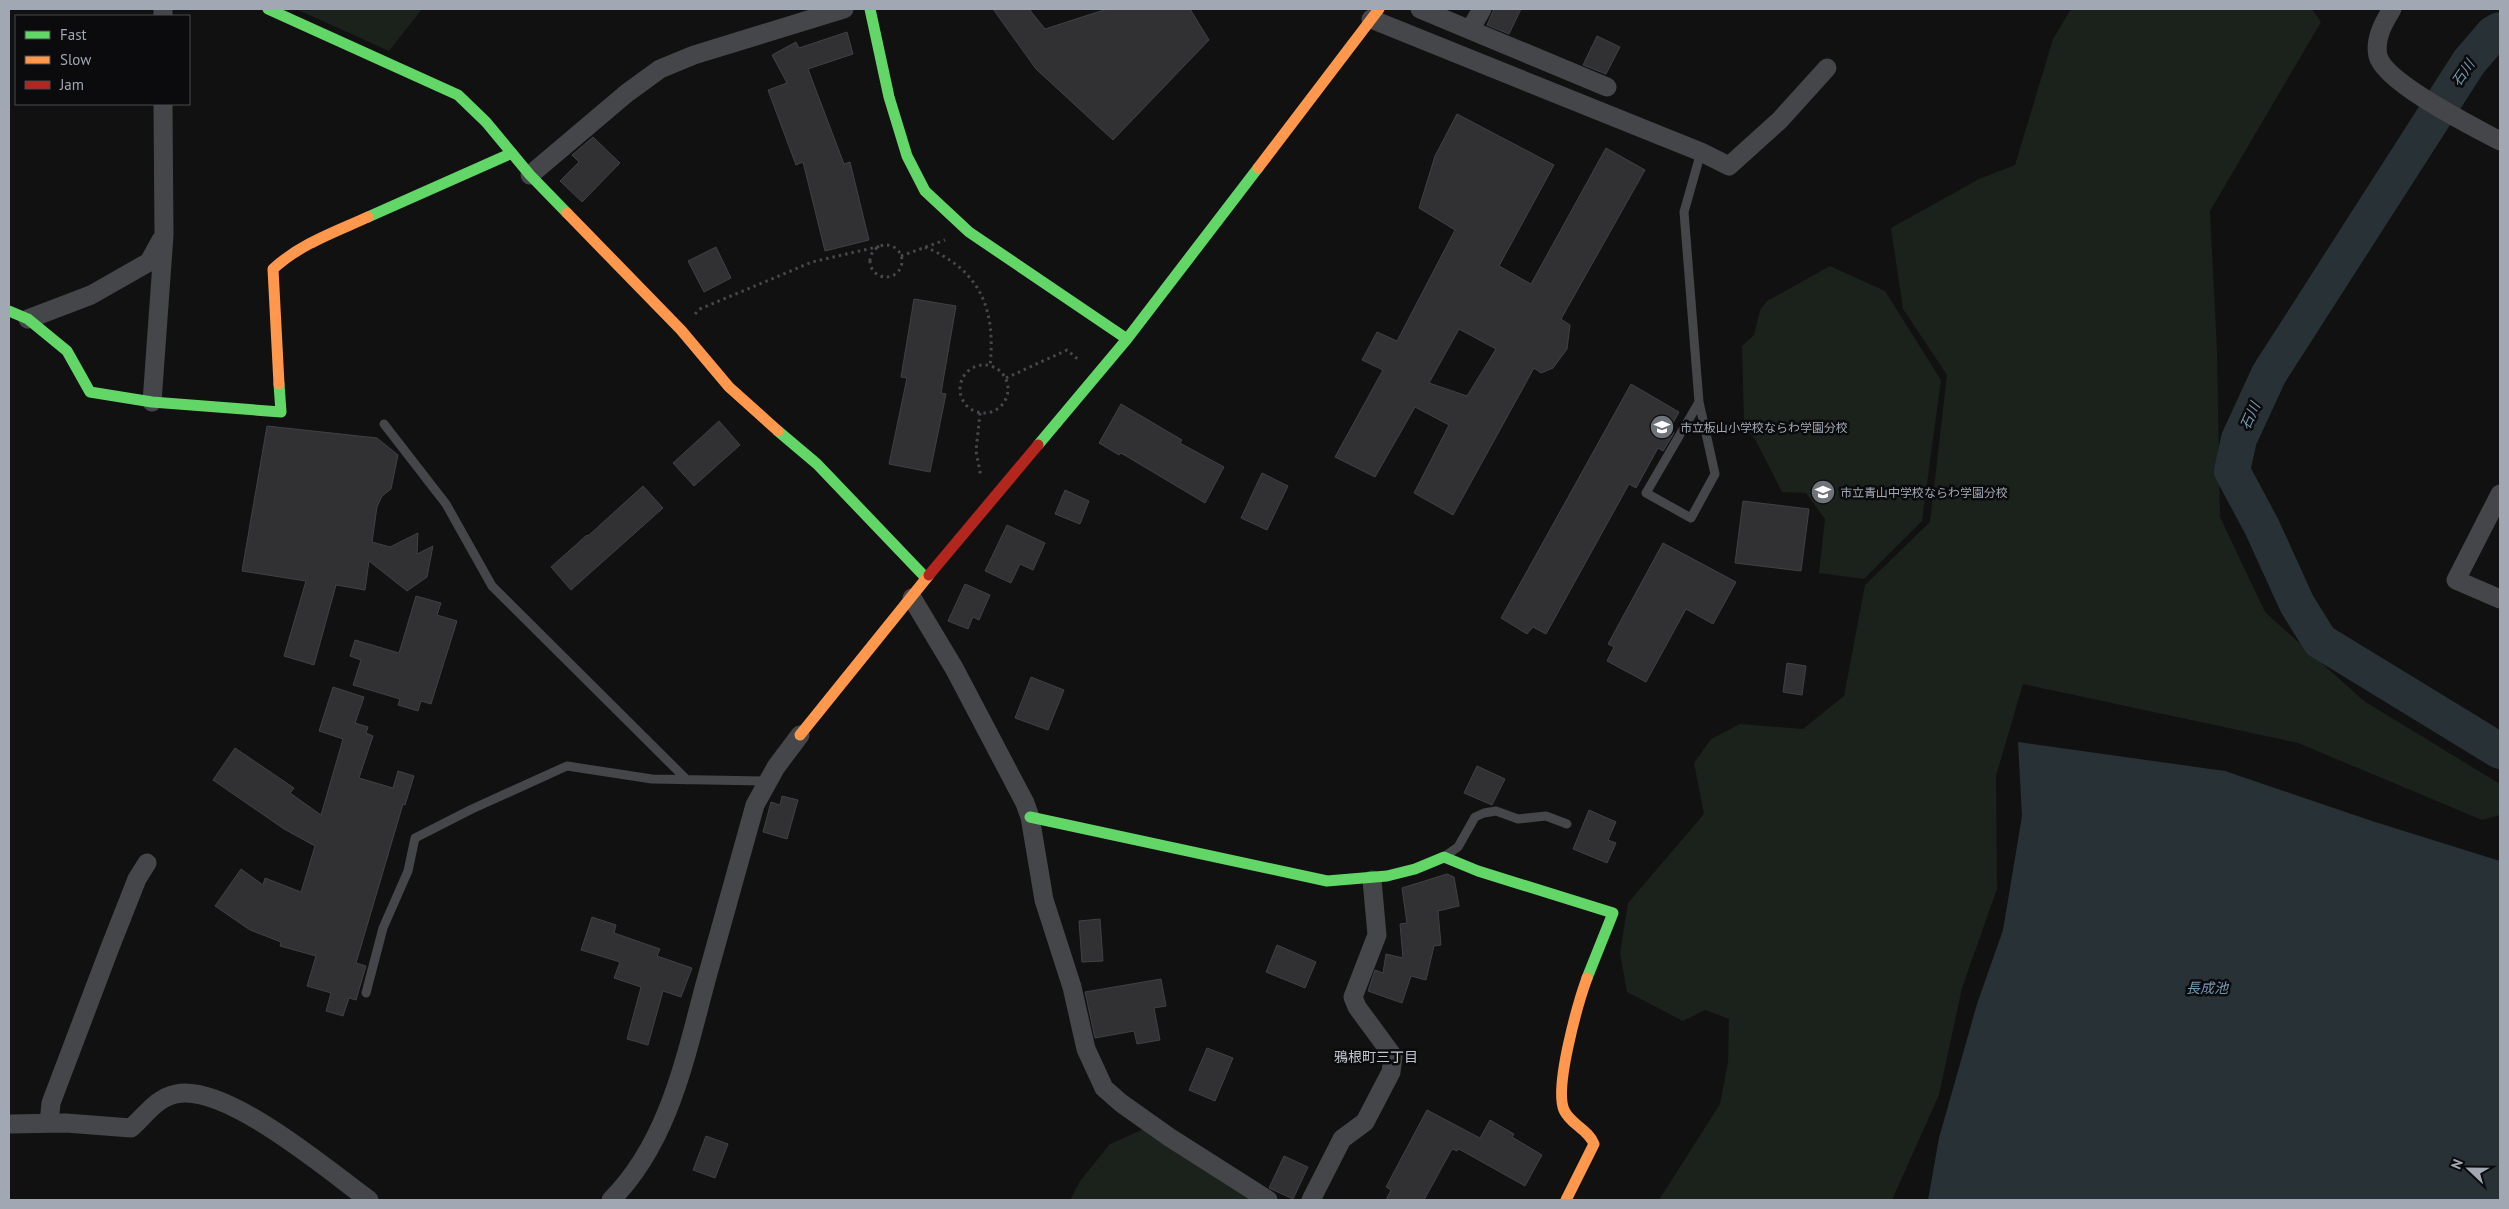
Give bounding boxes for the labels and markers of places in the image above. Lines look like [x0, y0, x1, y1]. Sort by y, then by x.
school or university icon: 市立板山小学校ならわ学園分校 [1649, 414, 1675, 440]
place label: 市立板山小学校ならわ学園分校 [1680, 420, 1848, 435]
school or university icon: 市立青山中学校ならわ学園分校 [1810, 479, 1836, 505]
place label: 市立青山中学校ならわ学園分校 [1840, 485, 2008, 500]

